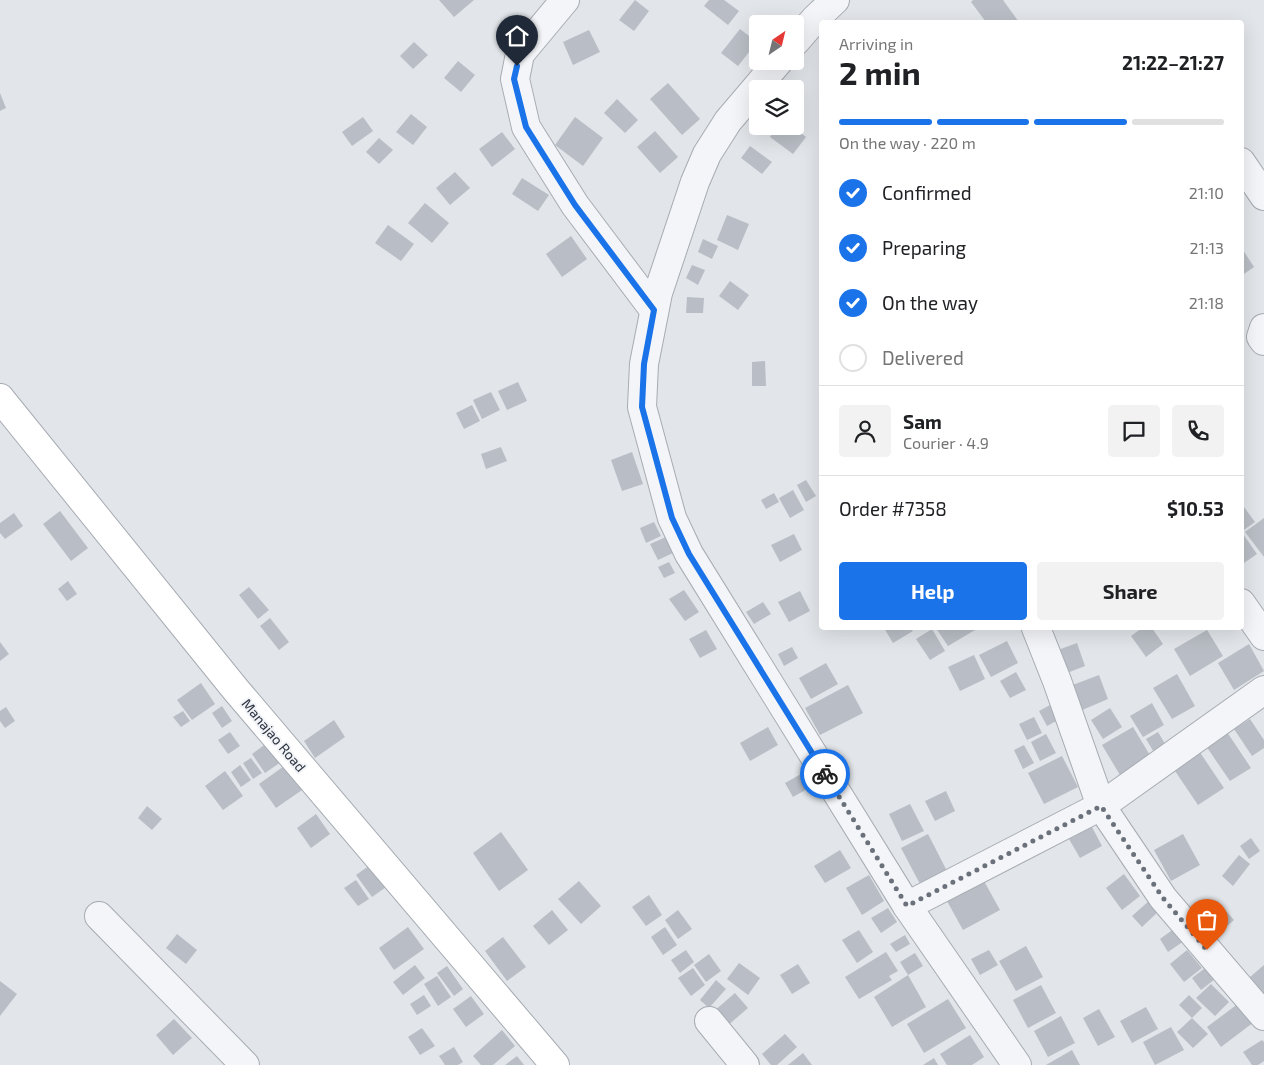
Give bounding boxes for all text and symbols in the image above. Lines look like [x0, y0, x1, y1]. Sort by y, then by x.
pin [496, 15, 538, 66]
north arrow [749, 15, 804, 70]
map controls [749, 15, 804, 135]
icon: home [503, 22, 531, 50]
text: Arriving in [839, 34, 913, 53]
text: 21:22–21:27 [1122, 51, 1224, 74]
text: 2 min [839, 53, 921, 91]
button: layers [749, 80, 804, 135]
text: On the way · 220 m [839, 133, 976, 152]
icon: check [839, 179, 867, 207]
text: Confirmed [882, 181, 972, 204]
text: 21:10 [1189, 183, 1224, 202]
icon: check [839, 234, 867, 262]
text: Preparing [882, 236, 966, 259]
text: 21:13 [1190, 238, 1224, 257]
icon: check [839, 289, 867, 317]
text: On the way [882, 291, 978, 314]
text: 21:18 [1189, 293, 1224, 312]
text: Delivered [882, 346, 964, 369]
button: person [839, 405, 891, 457]
button: chat [1108, 405, 1160, 457]
button: phone [1172, 405, 1224, 457]
text: Sam [903, 410, 942, 433]
text: Courier · 4.9 [903, 433, 989, 452]
text: Order #7358 [839, 497, 947, 520]
text: $10.53 [1167, 497, 1224, 520]
button: Help [839, 562, 1027, 620]
button: Share [1037, 562, 1224, 620]
street label: Manajao Road [238, 695, 310, 775]
courier [800, 749, 850, 799]
icon: bike [811, 760, 839, 788]
pin [1186, 899, 1228, 950]
icon: bag [1193, 906, 1221, 934]

